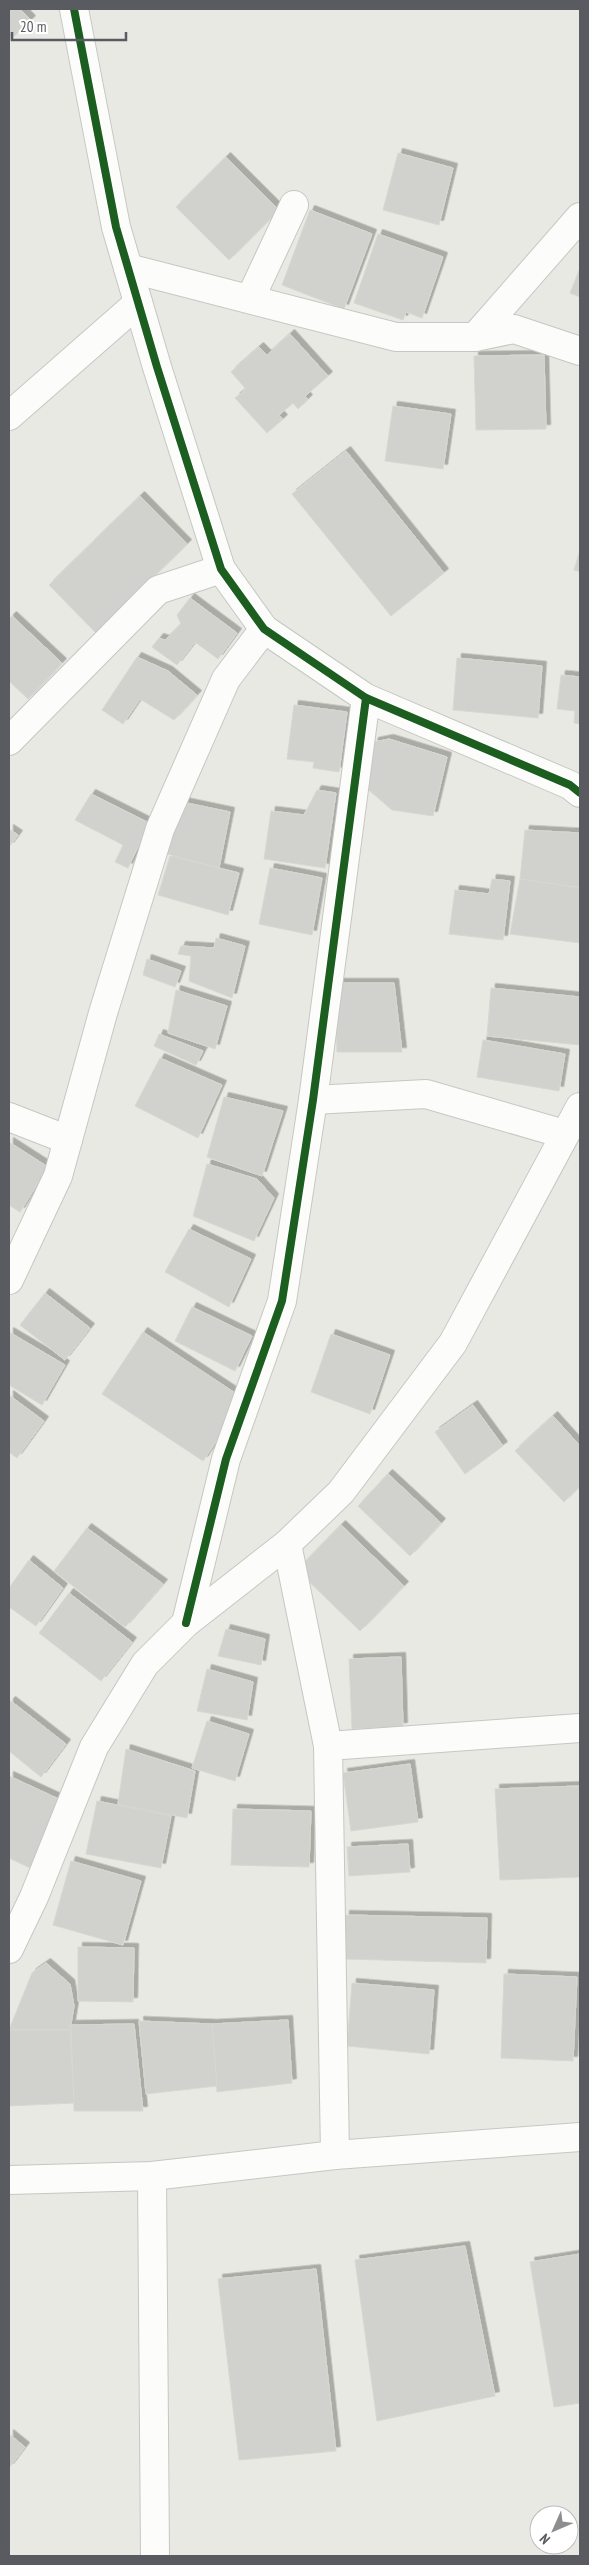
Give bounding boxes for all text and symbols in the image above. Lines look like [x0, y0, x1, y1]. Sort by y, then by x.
scale bar [12, 10, 126, 42]
text: 20 m [20, 17, 46, 36]
north arrow [529, 2505, 579, 2555]
text: N [536, 2530, 554, 2548]

